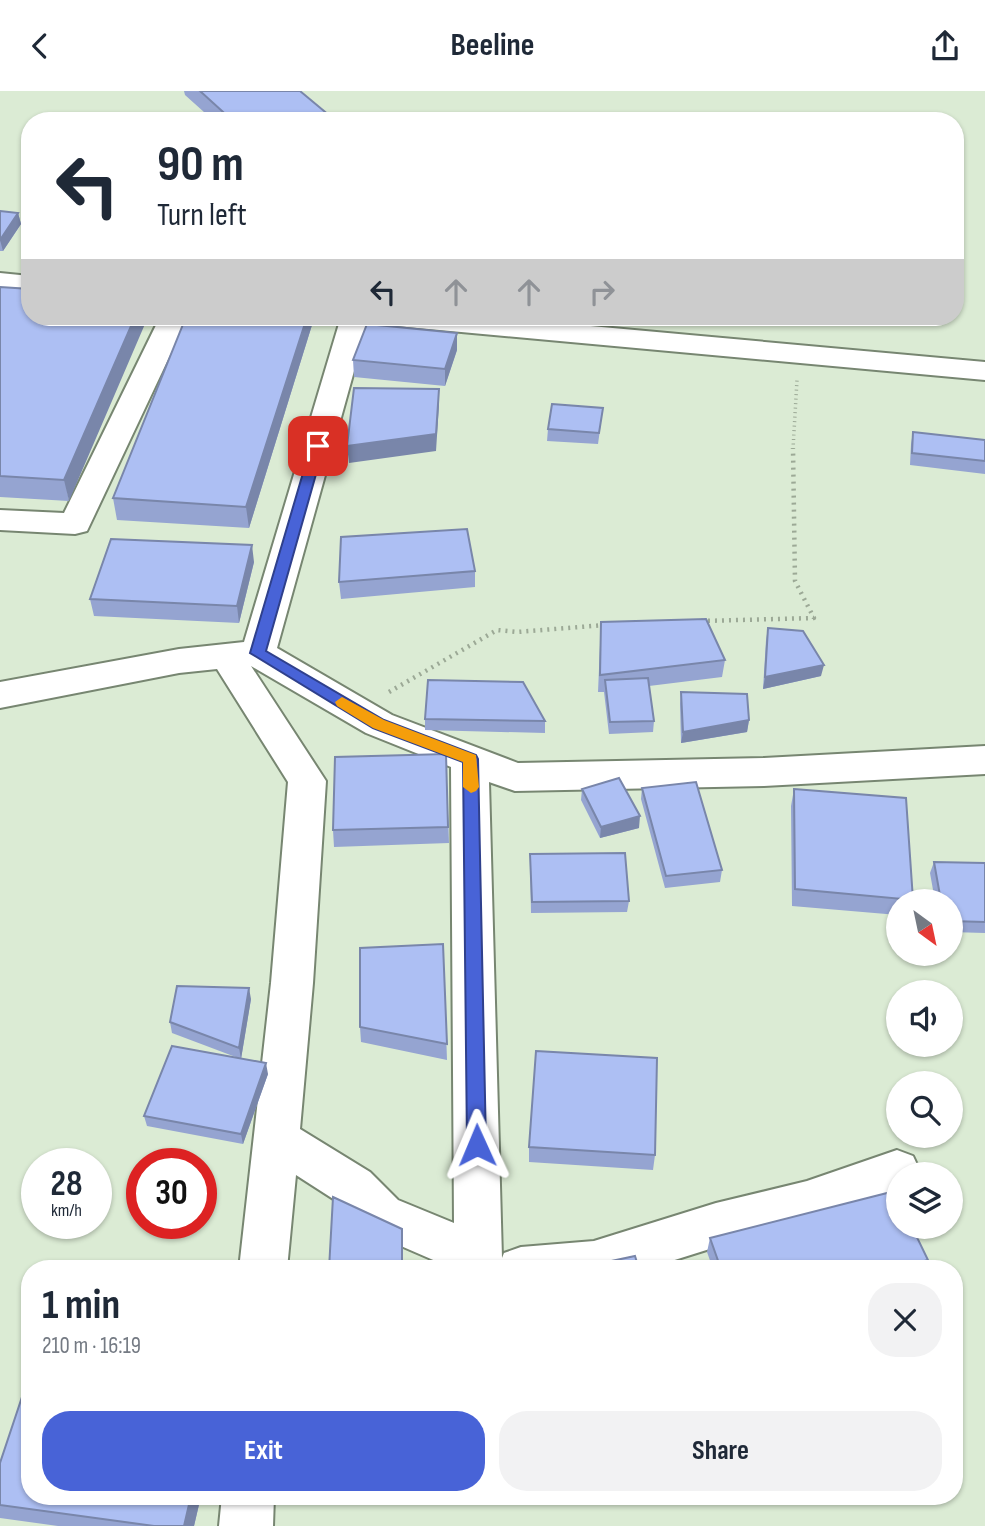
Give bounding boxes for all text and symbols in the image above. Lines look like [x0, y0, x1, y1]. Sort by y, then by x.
text: Beeline [451, 26, 534, 65]
icon: back [21, 27, 59, 65]
icon: share [926, 27, 964, 65]
text: 90 m [157, 136, 244, 195]
icon: left [42, 140, 133, 231]
text: Turn left [157, 196, 247, 235]
icon: left [364, 273, 402, 311]
icon: ahead [437, 273, 475, 311]
icon: ahead [510, 273, 548, 311]
icon: right [583, 273, 621, 311]
pin [288, 416, 348, 476]
icon: arrive [299, 427, 337, 465]
north arrow [886, 889, 962, 966]
map controls [886, 889, 963, 1239]
button: sound [886, 980, 963, 1057]
button: search [886, 1071, 963, 1148]
position arrow [440, 1108, 514, 1182]
speed limit sign: 30 [126, 1148, 217, 1239]
button: layers [886, 1162, 963, 1239]
text: 28 [51, 1163, 82, 1206]
text: km/h [51, 1200, 82, 1221]
text: 1 min [42, 1280, 120, 1331]
button: close [868, 1283, 942, 1357]
text: 210 m · 16:19 [42, 1332, 141, 1360]
button: Exit [42, 1411, 485, 1491]
button: Share [499, 1411, 942, 1491]

